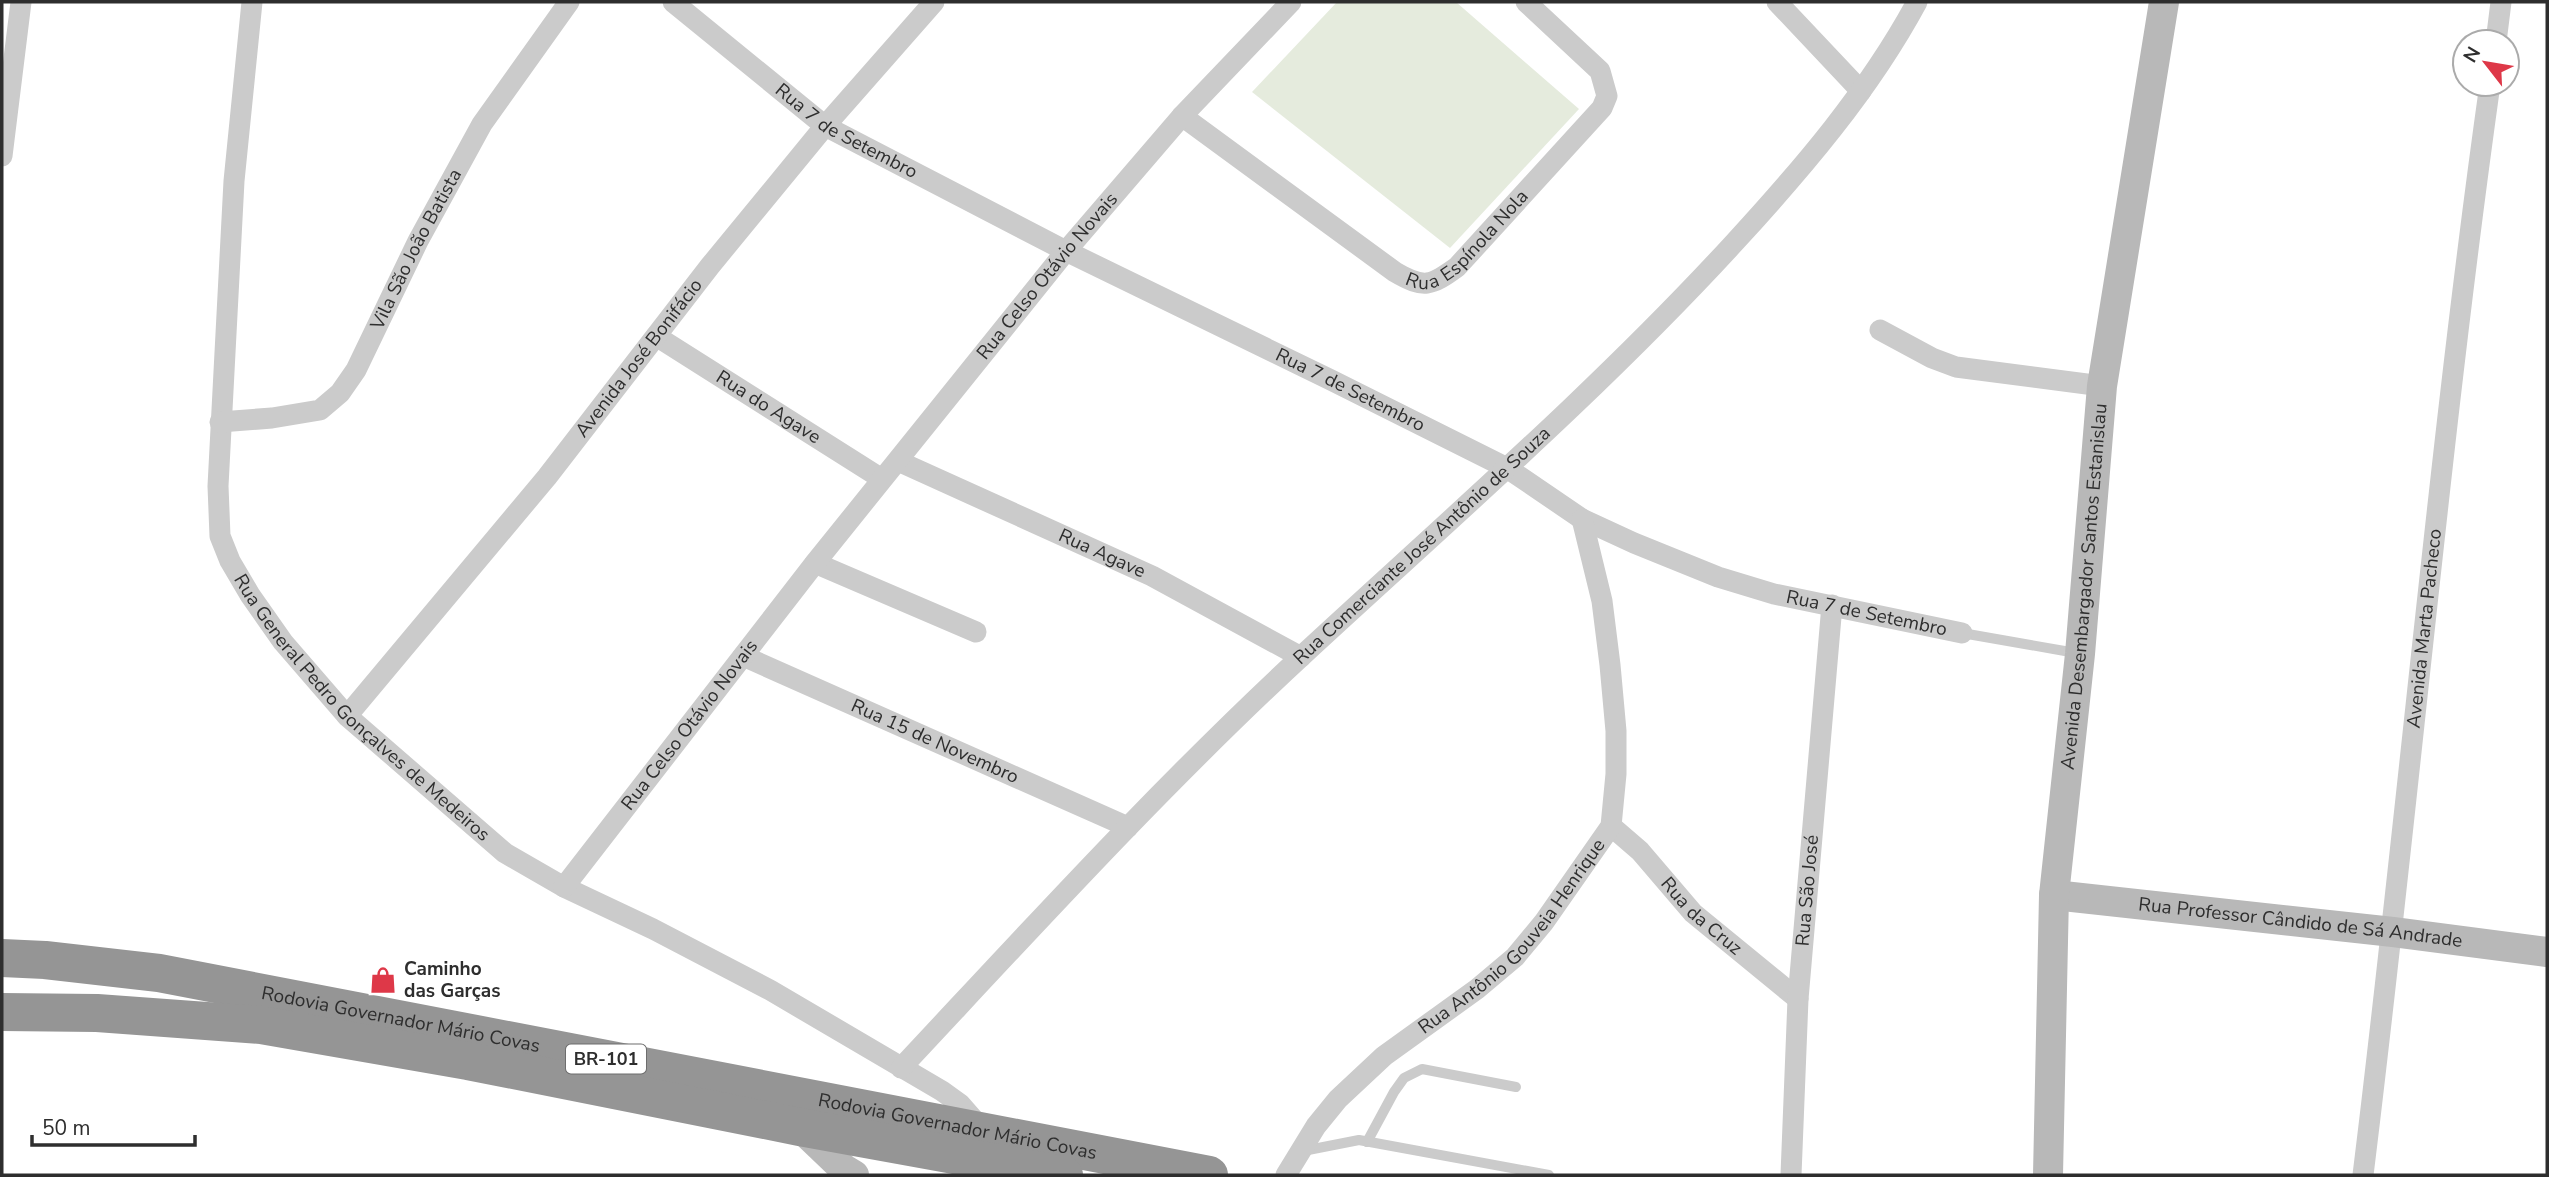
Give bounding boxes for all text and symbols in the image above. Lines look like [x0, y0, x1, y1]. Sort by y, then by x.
north arrow [2451, 28, 2521, 98]
text: N [2457, 42, 2487, 68]
street label: Rua 7 de Setembro [769, 77, 922, 185]
street label: Vila São João Batista [364, 164, 468, 335]
street label: Rua Espínola Nola [1402, 184, 1534, 296]
street label: Rua Celso Otávio Novais [971, 187, 1124, 365]
street label: Avenida José Bonifácio [569, 273, 709, 443]
street label: Rua 7 de Setembro [1271, 342, 1429, 438]
street label: Rua do Agave [711, 364, 826, 450]
street label: Avenida Desembargador Santos Estanislau [2055, 402, 2114, 771]
street label: Rua Comerciante José Antônio de Souza [1288, 421, 1556, 671]
street label: Rua Agave [1054, 522, 1150, 584]
street label: Avenida Marta Pacheco [2401, 527, 2448, 729]
street label: Rua General Pedro Gonçalves de Medeiros [227, 569, 496, 847]
street label: Rua 7 de Setembro [1784, 584, 1950, 643]
street label: Rua Celso Otávio Novais [615, 634, 764, 816]
street label: Rua 15 de Novembro [847, 693, 1023, 790]
street label: Rua Antônio Gouveia Henrique [1413, 834, 1611, 1040]
street label: Rua São José [1790, 834, 1825, 947]
street label: Rua da Cruz [1655, 871, 1748, 961]
street label: Rua Professor Cândido de Sá Andrade [2137, 891, 2464, 954]
place label: Caminho das Garças [404, 956, 500, 1004]
shop icon: Caminho das Garças [368, 965, 398, 995]
street label: Rodovia Governador Mário Covas [259, 980, 542, 1059]
road number: BR-101 [566, 1044, 646, 1074]
street label: Rodovia Governador Mário Covas [816, 1087, 1099, 1166]
scale bar [32, 1104, 194, 1148]
text: 50 m [42, 1114, 91, 1142]

